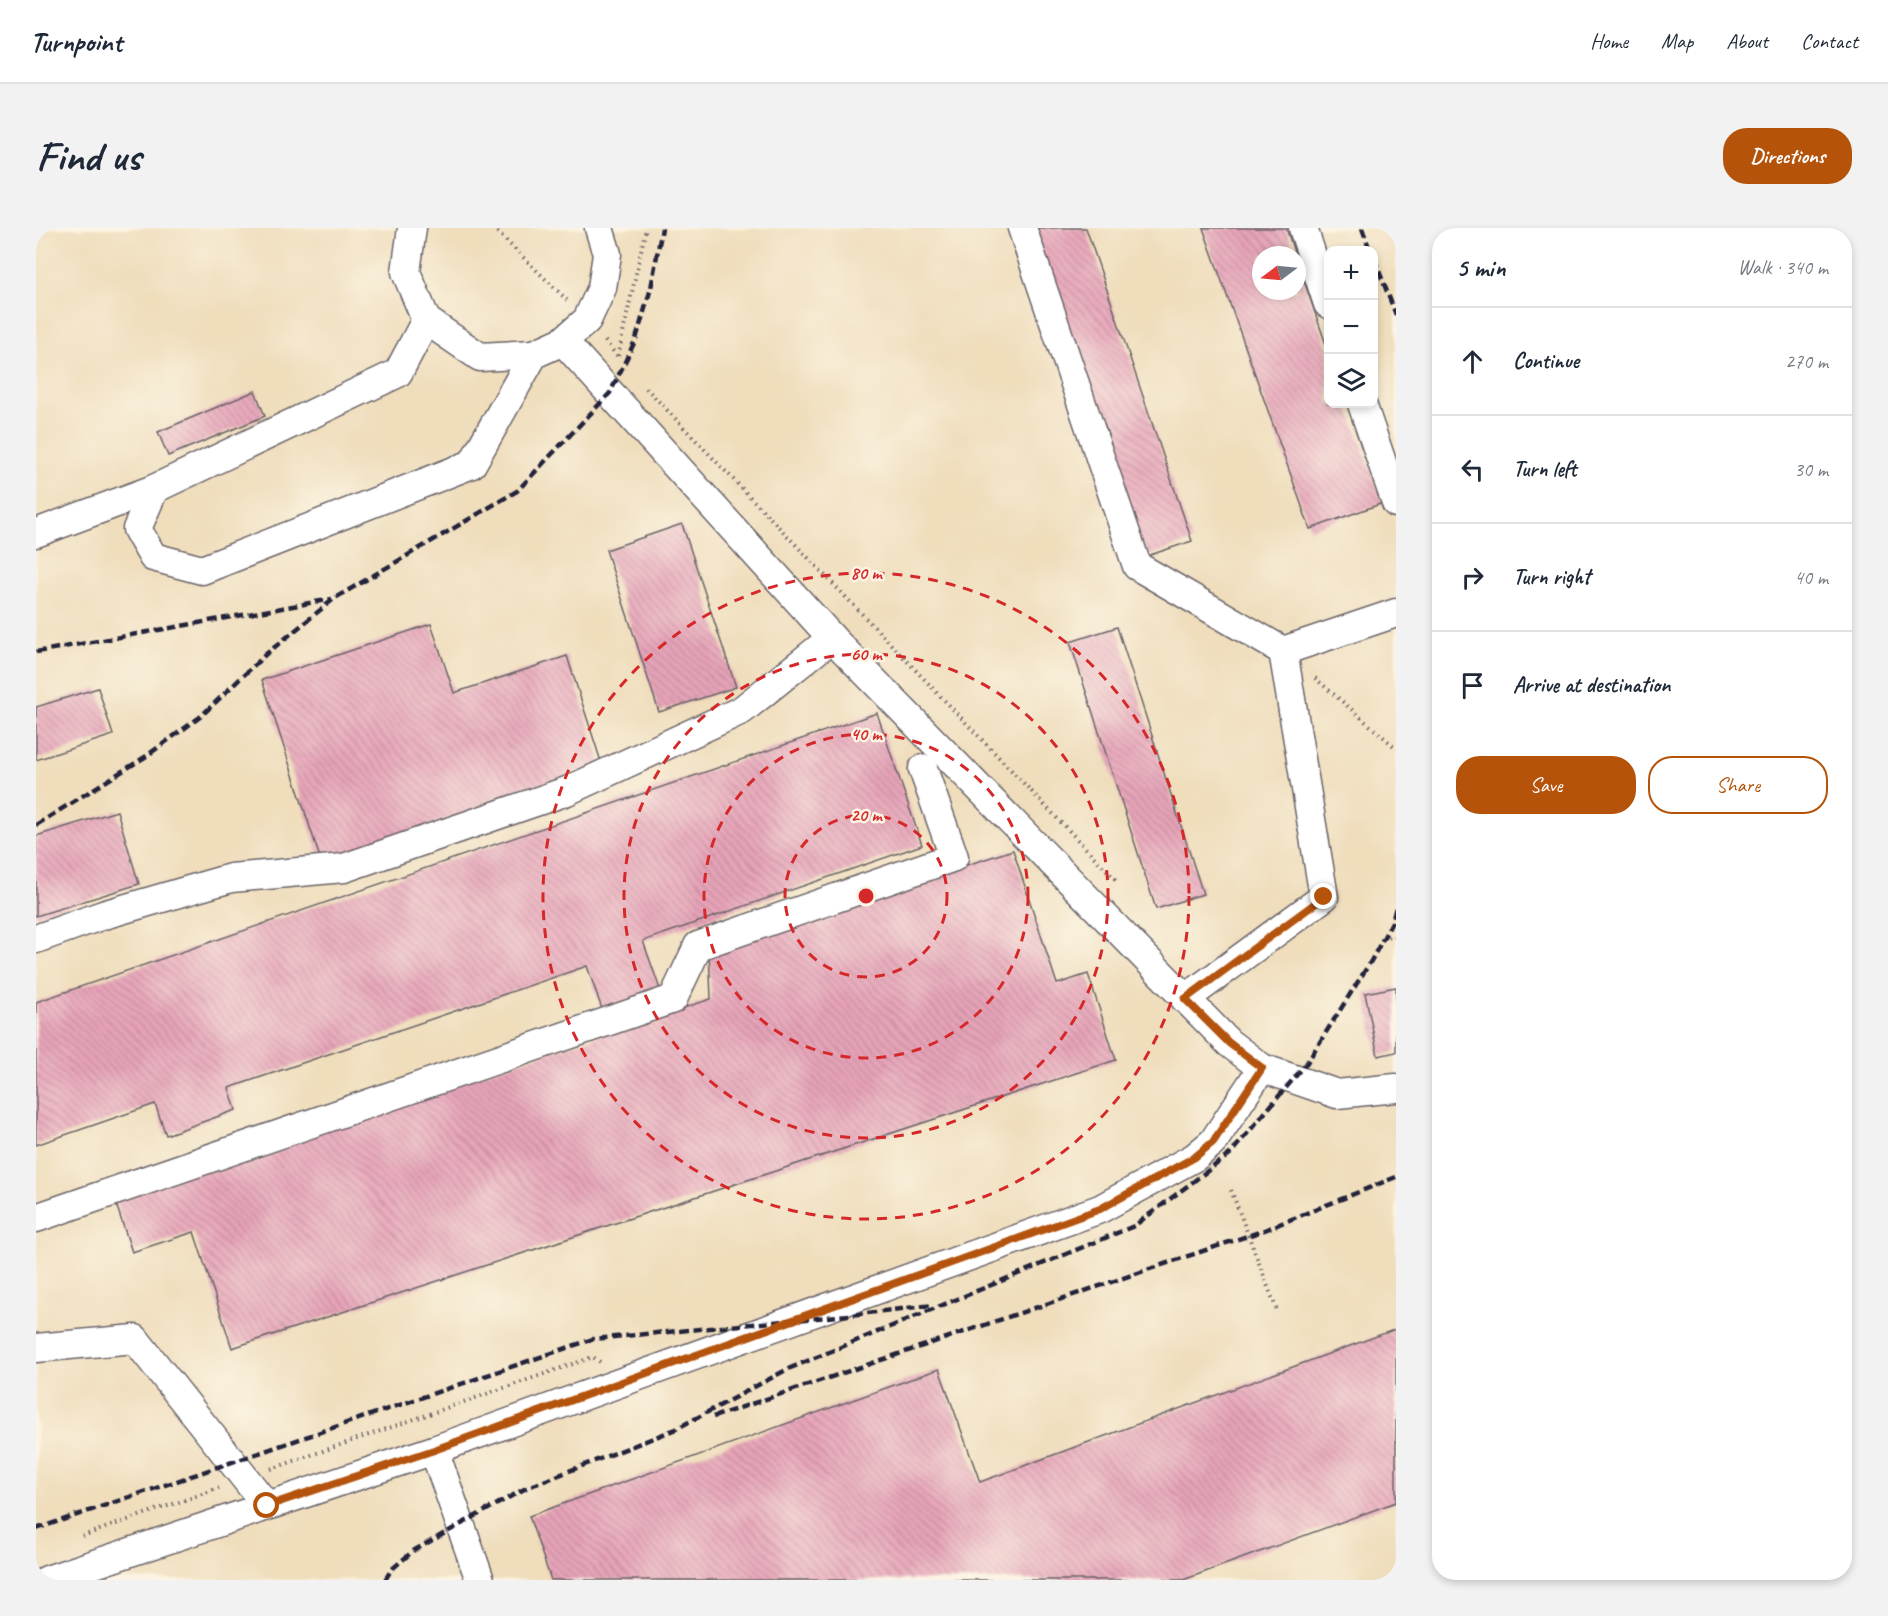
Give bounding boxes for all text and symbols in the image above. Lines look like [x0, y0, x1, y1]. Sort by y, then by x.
text: Turnpoint [30, 24, 122, 59]
text: Home [1590, 28, 1628, 54]
text: Map [1661, 28, 1693, 54]
text: About [1726, 28, 1768, 54]
text: Contact [1801, 28, 1858, 54]
button: Directions [1723, 128, 1852, 184]
text: Find us [36, 130, 141, 183]
north arrow [1252, 246, 1306, 300]
map controls [1324, 246, 1378, 408]
button: + [1324, 246, 1378, 300]
text: 5 min [1456, 251, 1505, 284]
text: Walk · 340 m [1738, 255, 1828, 280]
button: − [1324, 300, 1378, 354]
icon: ahead [1456, 345, 1489, 378]
text: Continue [1513, 347, 1579, 375]
text: 270 m [1785, 349, 1828, 374]
button: layers [1324, 354, 1378, 408]
icon: left [1456, 453, 1489, 486]
text: Turn left [1513, 455, 1577, 483]
text: 30 m [1794, 457, 1828, 482]
icon: right [1456, 561, 1489, 594]
text: 80 m [851, 562, 883, 584]
text: Turn right [1513, 563, 1590, 591]
text: 40 m [1794, 565, 1828, 590]
text: 60 m [850, 643, 883, 665]
icon: arrive [1456, 669, 1489, 702]
text: Arrive at destination [1513, 671, 1670, 699]
text: 40 m [851, 723, 883, 745]
button: Save [1456, 756, 1636, 814]
button: Share [1648, 756, 1828, 814]
text: 20 m [851, 804, 883, 826]
route end [1310, 883, 1336, 909]
centre of rings [856, 886, 876, 906]
route start [253, 1492, 279, 1518]

